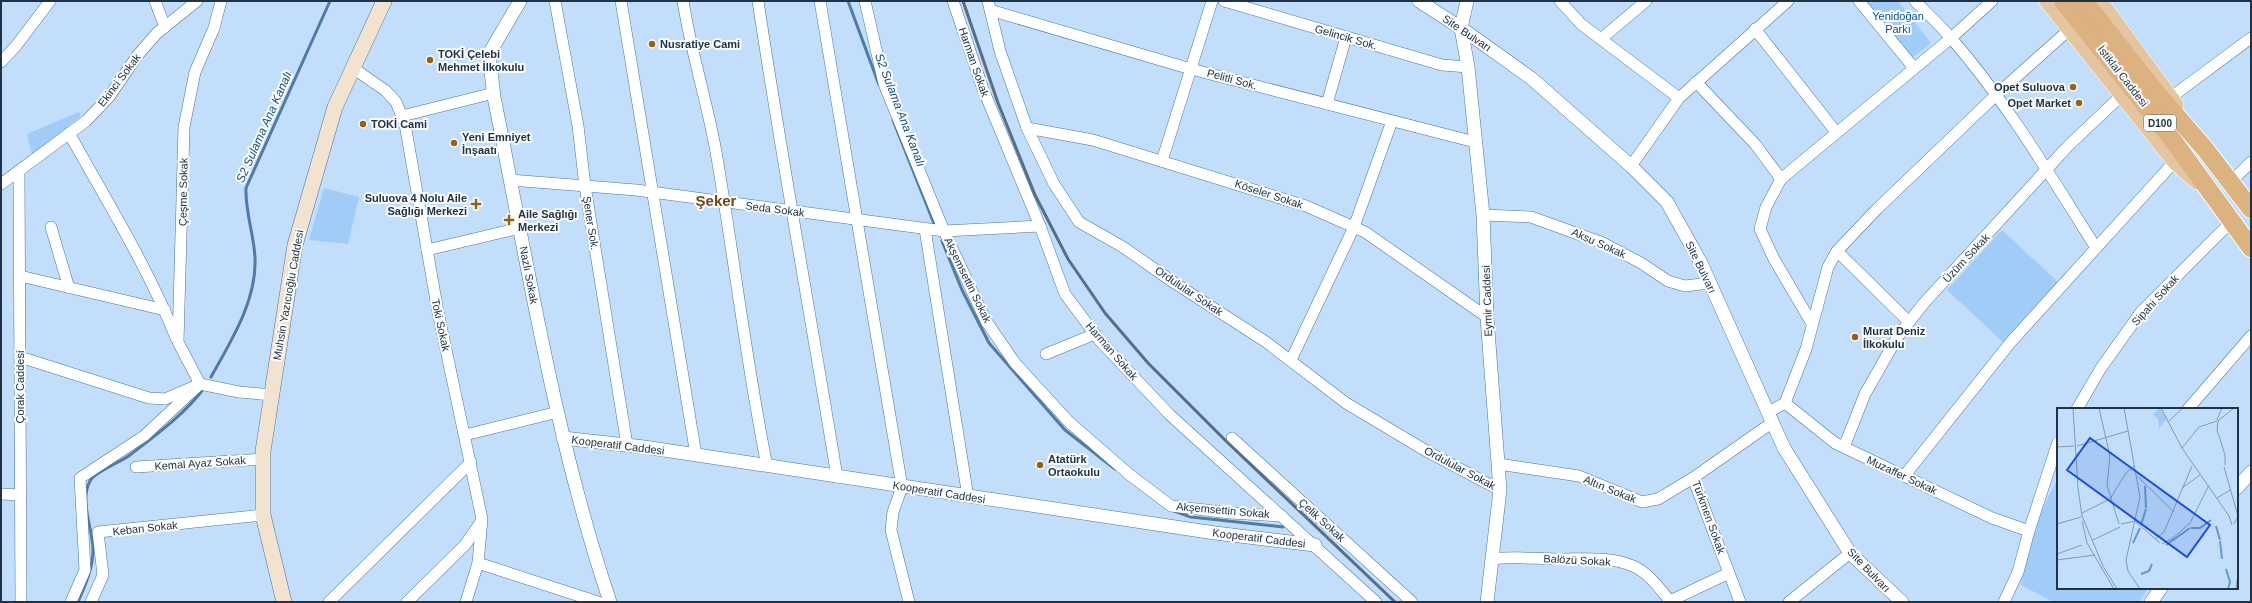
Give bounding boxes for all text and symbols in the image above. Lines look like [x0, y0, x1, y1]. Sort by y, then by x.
park label: Yenidoğan Parkı [1872, 10, 1924, 35]
street label: Site Bulvarı [1440, 12, 1494, 54]
street label: Gelincik Sok. [1313, 22, 1379, 52]
street label: Harman Sokak [956, 26, 992, 99]
place label: Nusratiye Cami [660, 38, 740, 50]
marker: Nusratiye Cami [647, 39, 657, 49]
street label: İstiklal Caddesi [2095, 43, 2151, 109]
place label: TOKİ Çelebi Mehmet İlkokulu [438, 48, 524, 73]
street label: Ekinci Sokak [95, 51, 143, 109]
water label: S2 Sulama Ana Kanalı [872, 51, 928, 169]
marker: TOKİ Çelebi Mehmet İlkokulu [425, 55, 435, 65]
street label: Pelitli Sok. [1206, 67, 1258, 91]
water label: S2 Sulama Ana Kanalı [233, 69, 295, 185]
place label: Opet Suluova [1994, 81, 2066, 93]
marker: Opet Suluova [2068, 82, 2078, 92]
place label: Opet Market [2007, 97, 2071, 109]
marker: Opet Market [2074, 98, 2084, 108]
road number: D100 [2144, 115, 2176, 131]
place label: TOKİ Cami [371, 118, 427, 130]
marker: TOKİ Cami [358, 119, 368, 129]
place label: Yeni Emniyet İnşaatı [462, 131, 531, 156]
marker: Yeni Emniyet İnşaatı [449, 138, 459, 148]
street label: Çeşme Sokak [176, 157, 190, 226]
street label: Köseler Sokak [1233, 177, 1305, 211]
place label: Suluova 4 Nolu Aile Sağlığı Merkezi [365, 192, 467, 217]
district label: Şeker [696, 192, 737, 209]
street label: Şener Sok. [581, 195, 601, 251]
marker: Suluova 4 Nolu Aile Sağlığı Merkezi [470, 198, 482, 210]
street label: Seda Sokak [745, 199, 806, 219]
place label: Aile Sağlığı Merkezi [518, 208, 577, 233]
marker: Aile Sağlığı Merkezi [503, 214, 515, 226]
street label: Aksu Sokak [1570, 226, 1628, 260]
street label: Muhsin Yazıcıoğlu Caddesi [271, 229, 305, 361]
street label: Üzüm Sokak [1940, 231, 1992, 285]
street label: Akşemsettin Sokak [942, 235, 994, 325]
street label: Site Bulvarı [1683, 239, 1719, 295]
street label: Nazlı Sokak [518, 245, 541, 305]
street label: Ordulular Sokak [1153, 264, 1225, 318]
street label: Eymir Caddesi [1480, 265, 1494, 337]
street label: Sipahi Sokak [2129, 272, 2181, 328]
street label: Toki Sokak [430, 298, 453, 353]
street label: Harman Sokak [1084, 320, 1141, 383]
place label: Murat Deniz İlkokulu [1863, 325, 1926, 350]
marker: Murat Deniz İlkokulu [1850, 332, 1860, 342]
street label: Çorak Caddesi [14, 351, 26, 423]
inset map [2057, 408, 2238, 589]
street label: Kooperatif Caddesi [571, 433, 665, 457]
street label: Ordulular Sokak [1422, 444, 1498, 492]
place label: Atatürk Ortaokulu [1048, 453, 1100, 478]
street label: Muzaffer Sokak [1865, 453, 1940, 497]
street label: Kemal Ayaz Sokak [154, 454, 247, 472]
marker: Atatürk Ortaokulu [1035, 460, 1045, 470]
street label: Altın Sokak [1582, 473, 1639, 505]
street label: Kooperatif Caddesi [892, 479, 986, 505]
street label: Türkmen Sokak [1690, 479, 1728, 556]
street label: Çelik Sokak [1296, 496, 1348, 544]
street label: Akşemsettin Sokak [1176, 500, 1271, 520]
street label: Keban Sokak [112, 519, 179, 537]
street label: Kooperatif Caddesi [1212, 526, 1306, 550]
street label: Site Bulvarı [1845, 546, 1893, 594]
street label: Balözü Sokak [1543, 552, 1611, 568]

